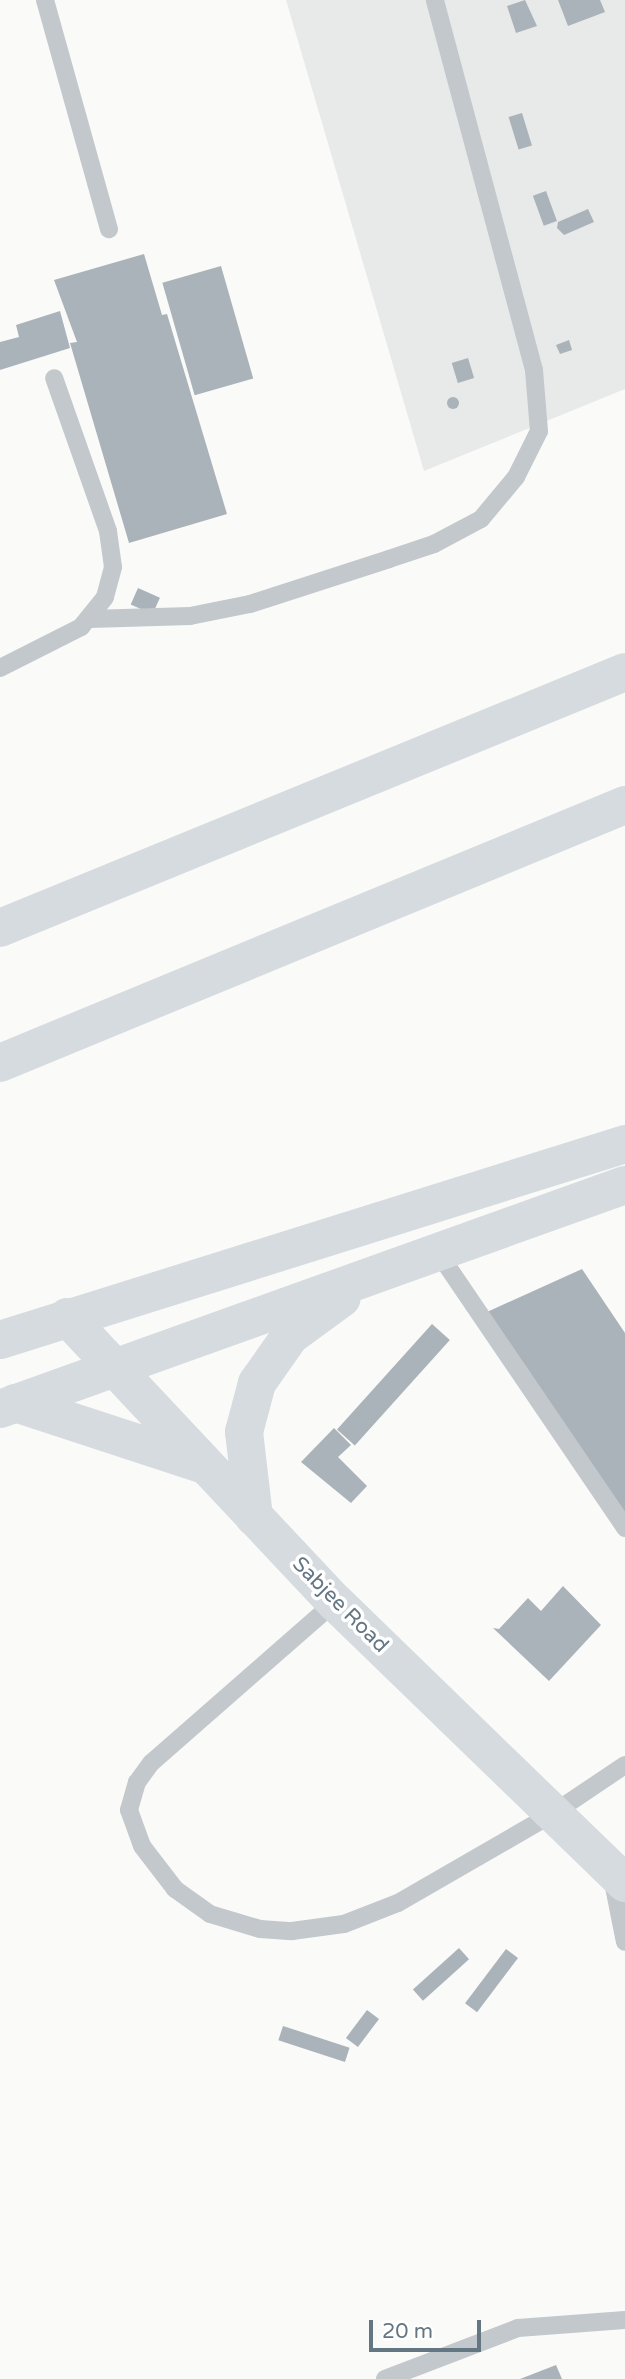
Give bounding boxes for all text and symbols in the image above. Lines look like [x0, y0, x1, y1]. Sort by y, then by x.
street label: Sabjee Road [287, 1552, 393, 1658]
scale bar [373, 2306, 485, 2350]
text: 20 m [382, 2319, 433, 2344]

